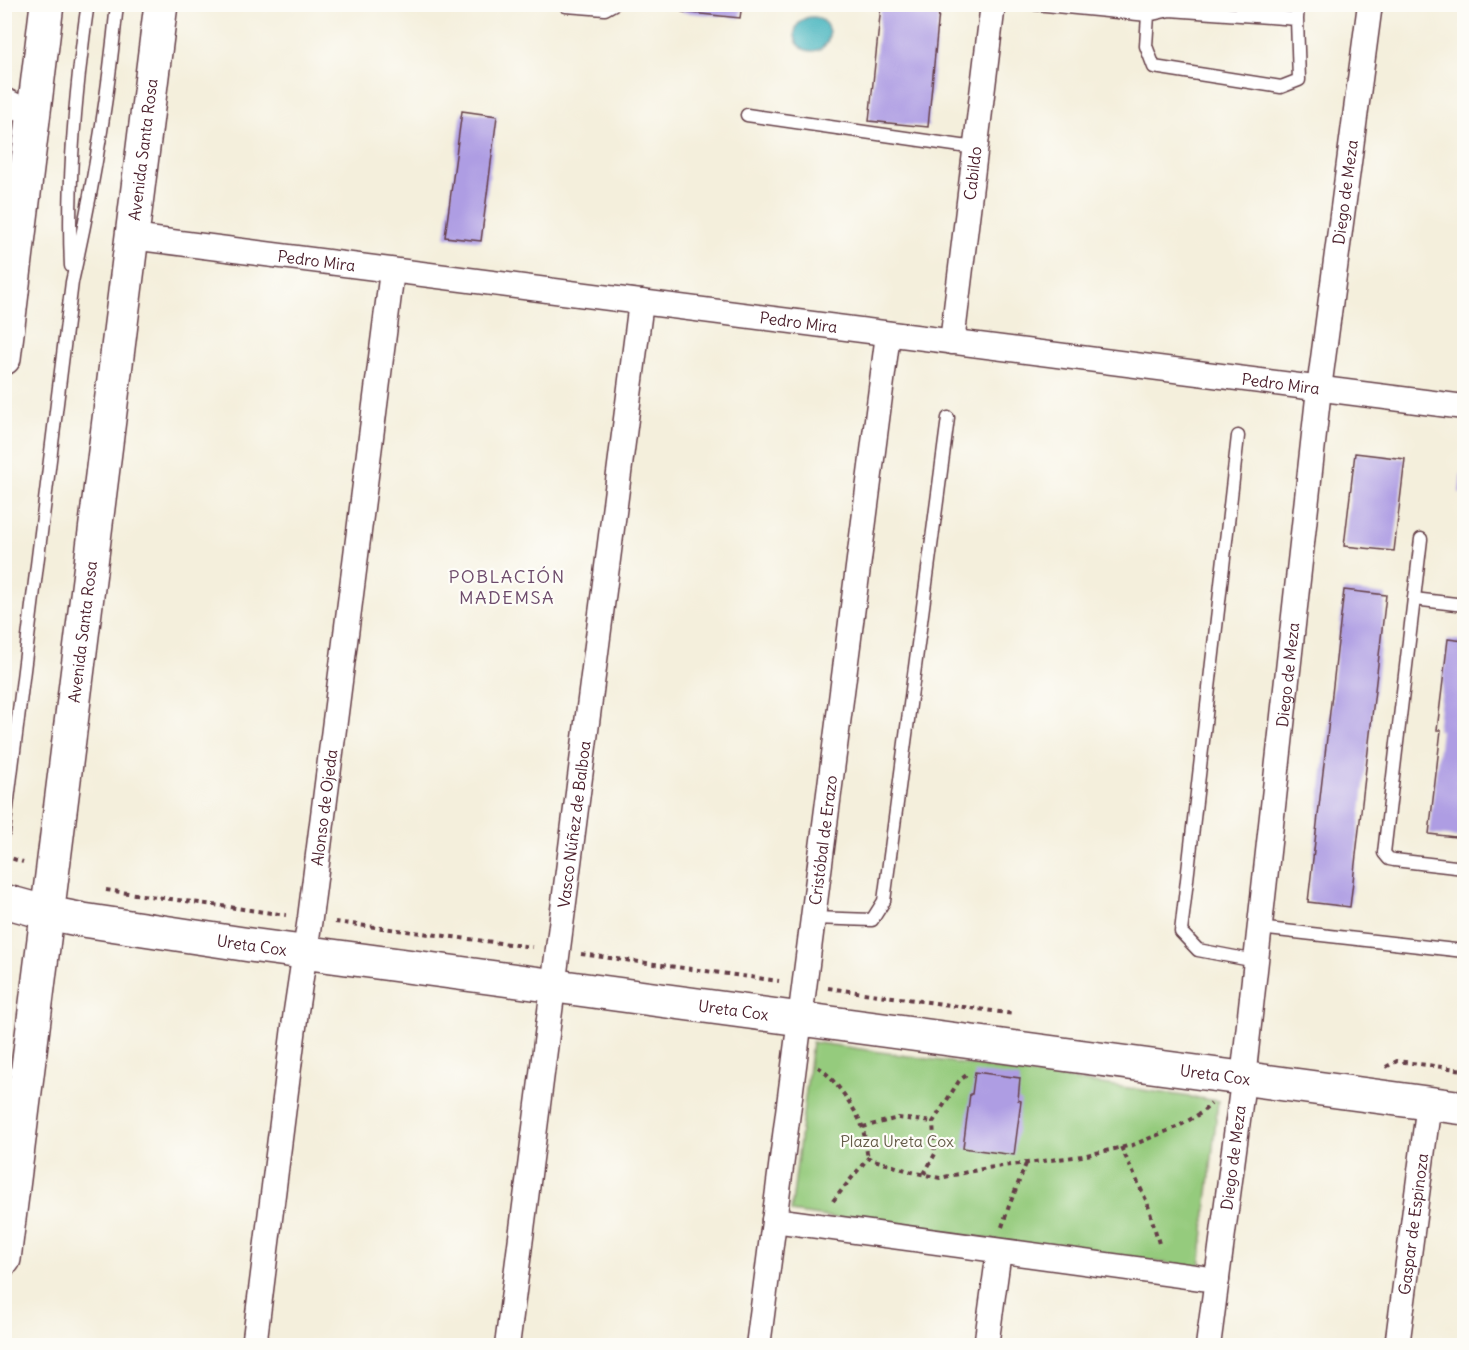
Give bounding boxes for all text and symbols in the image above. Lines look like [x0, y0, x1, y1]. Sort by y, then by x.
street label: Avenida Santa Rosa [124, 78, 162, 222]
street label: Diego de Meza [1328, 139, 1362, 246]
street label: Cabildo [959, 145, 986, 201]
street label: Pedro Mira [276, 246, 357, 275]
street label: Pedro Mira [759, 307, 839, 337]
street label: Pedro Mira [1241, 369, 1321, 398]
street label: Avenida Santa Rosa [64, 560, 101, 704]
district label: POBLACIÓN MADEMSA [448, 565, 566, 609]
street label: Diego de Meza [1272, 621, 1303, 728]
street label: Vasco Núñez de Balboa [553, 740, 595, 909]
street label: Alonso de Ojeda [307, 748, 341, 867]
street label: Cristóbal de Erazo [805, 774, 841, 906]
street label: Ureta Cox [215, 930, 288, 960]
street label: Ureta Cox [697, 995, 770, 1025]
street label: Ureta Cox [1179, 1060, 1252, 1089]
street label: Diego de Meza [1216, 1104, 1250, 1211]
park label: Plaza Ureta Cox [840, 1131, 954, 1151]
street label: Gaspar de Espinoza [1394, 1152, 1432, 1296]

